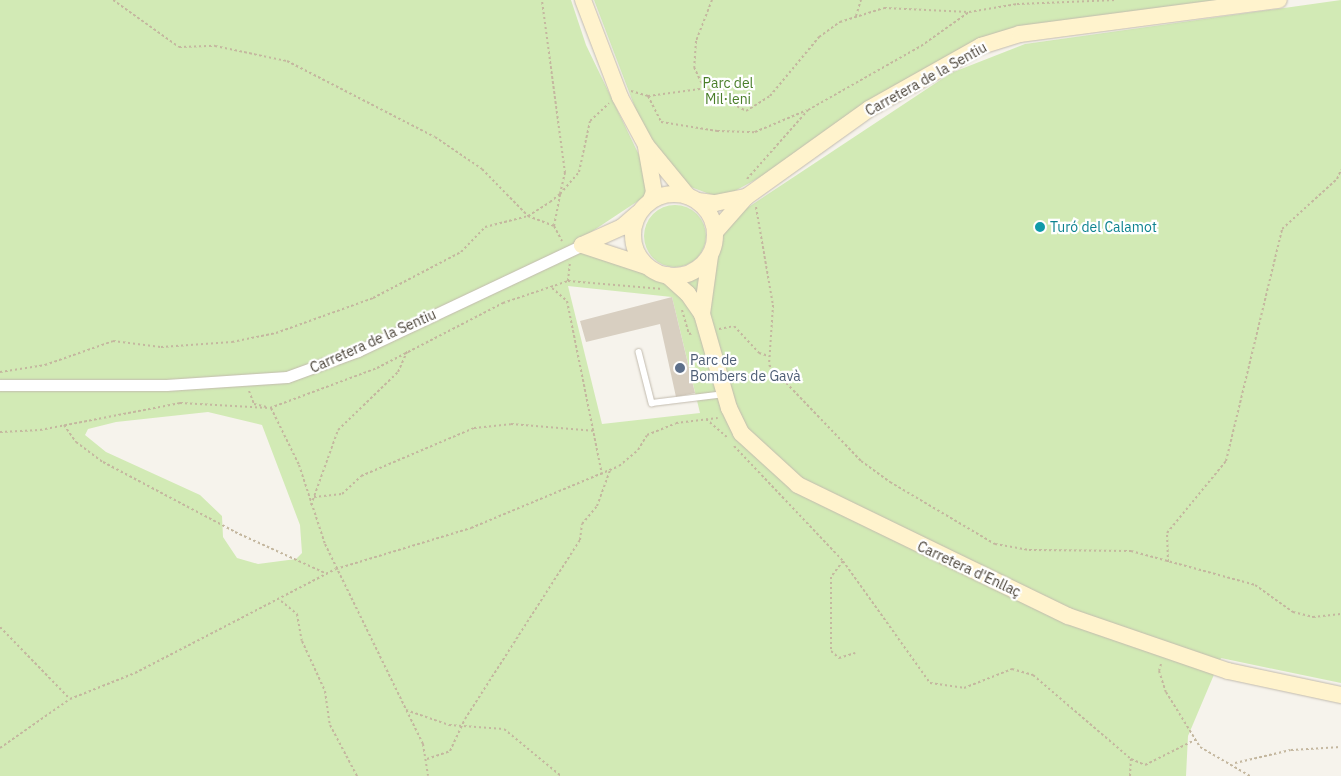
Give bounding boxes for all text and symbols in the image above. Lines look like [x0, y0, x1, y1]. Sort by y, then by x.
street label: Carretera de la Sentiu [862, 39, 990, 119]
park label: Parc del Mil·leni [703, 75, 753, 108]
place label: Turó del Calamot [1050, 219, 1157, 235]
marker: Turó del Calamot [1034, 221, 1046, 233]
street label: Carretera de la Sentiu [307, 306, 439, 376]
place label: Parc de Bombers de Gavà [690, 352, 801, 384]
marker: Parc de Bombers de Gavà [674, 362, 686, 374]
street label: Carretera d'Enllaç [915, 538, 1023, 600]

